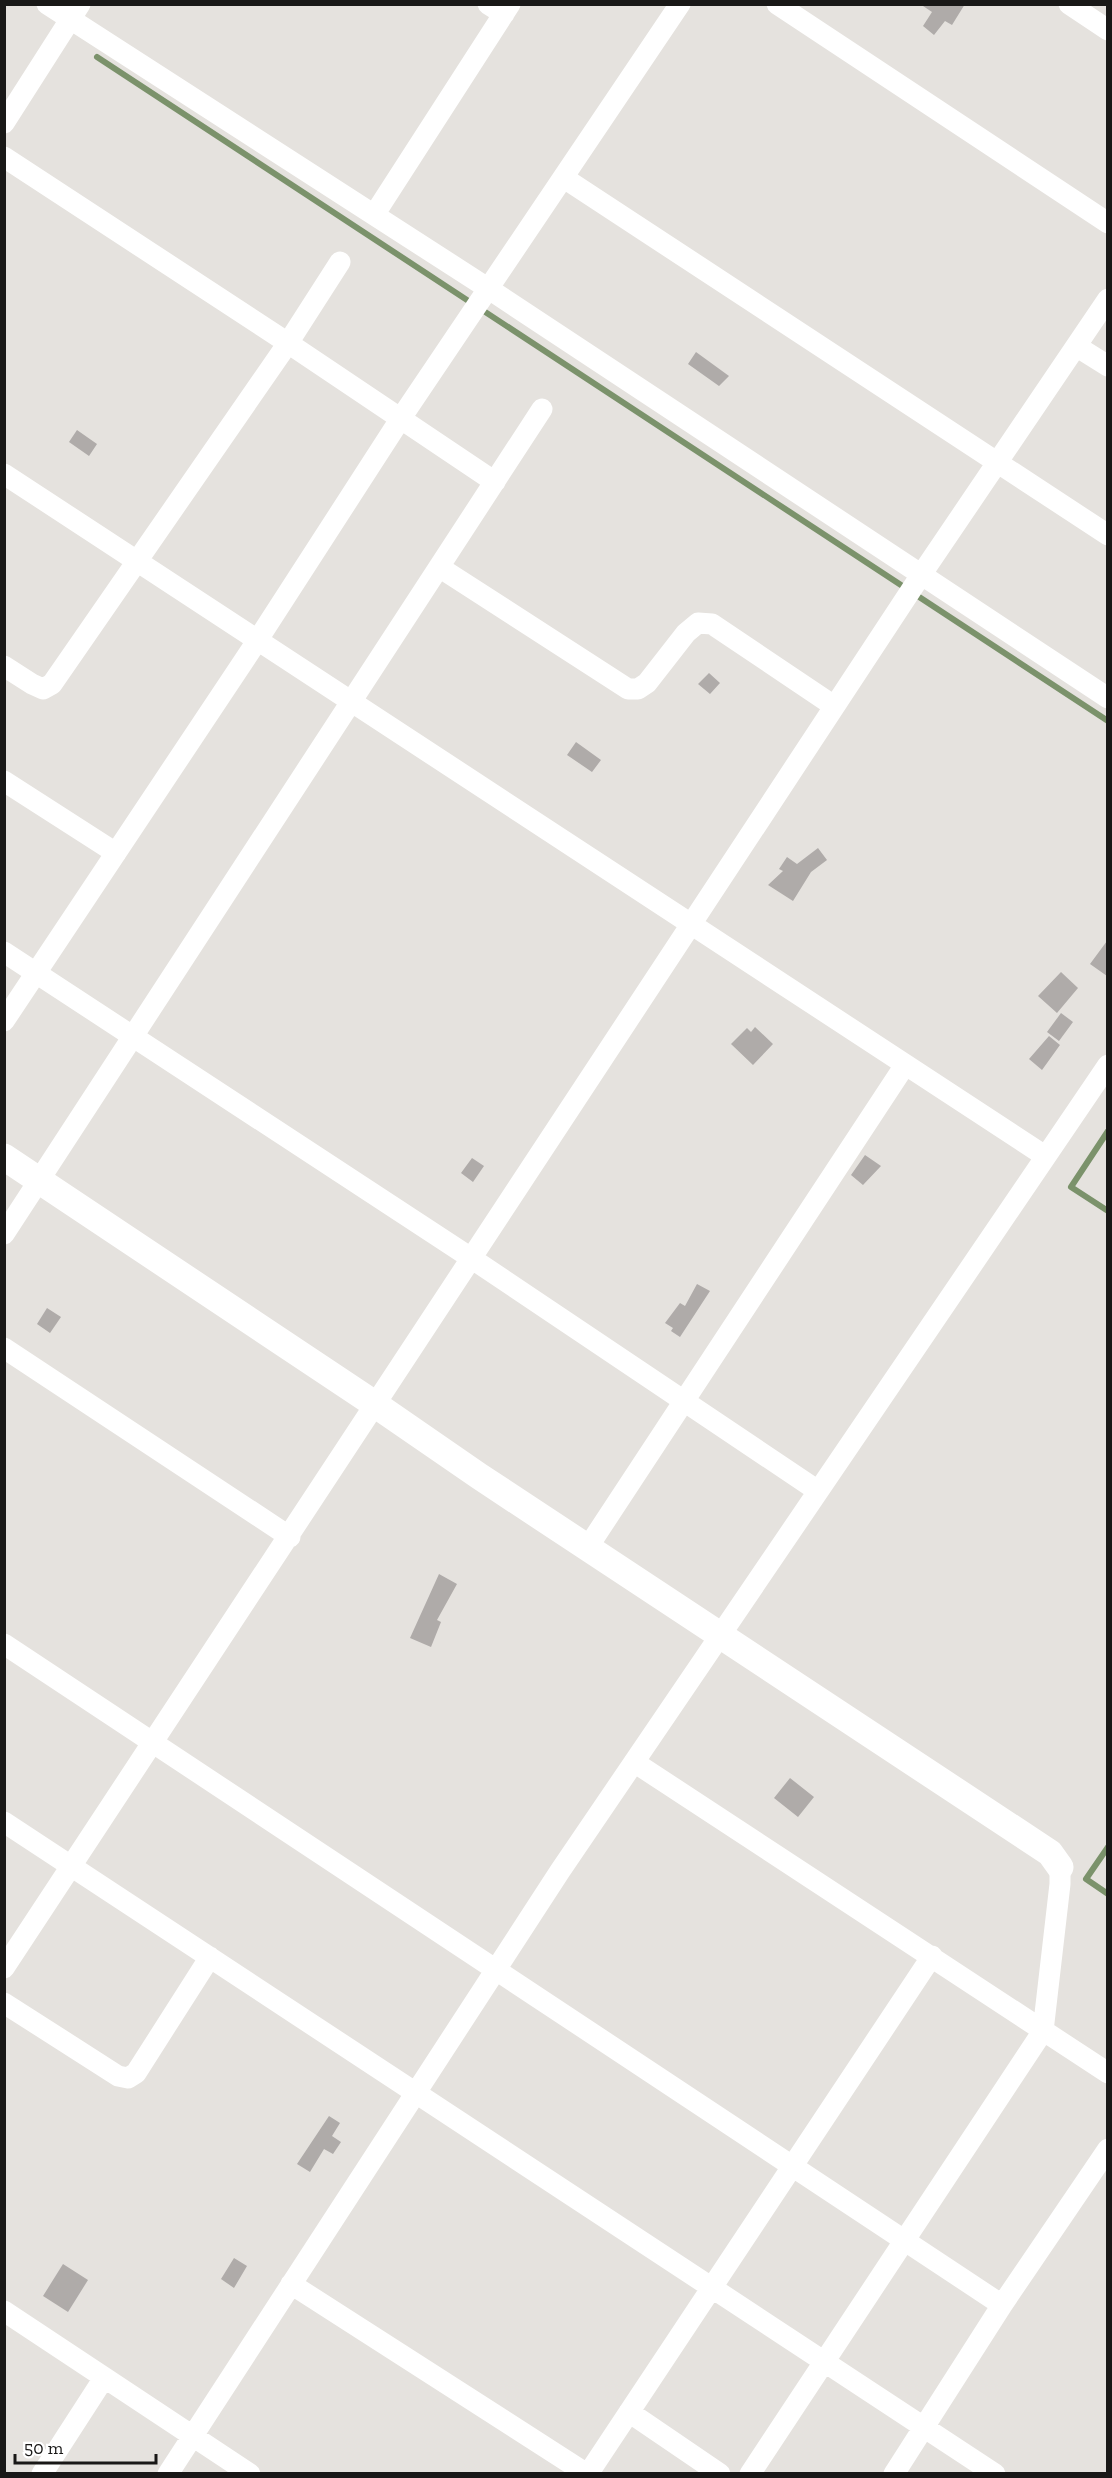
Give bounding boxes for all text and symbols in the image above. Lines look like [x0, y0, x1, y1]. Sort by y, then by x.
scale bar [15, 2427, 156, 2465]
text: 50 m [24, 2437, 64, 2459]

